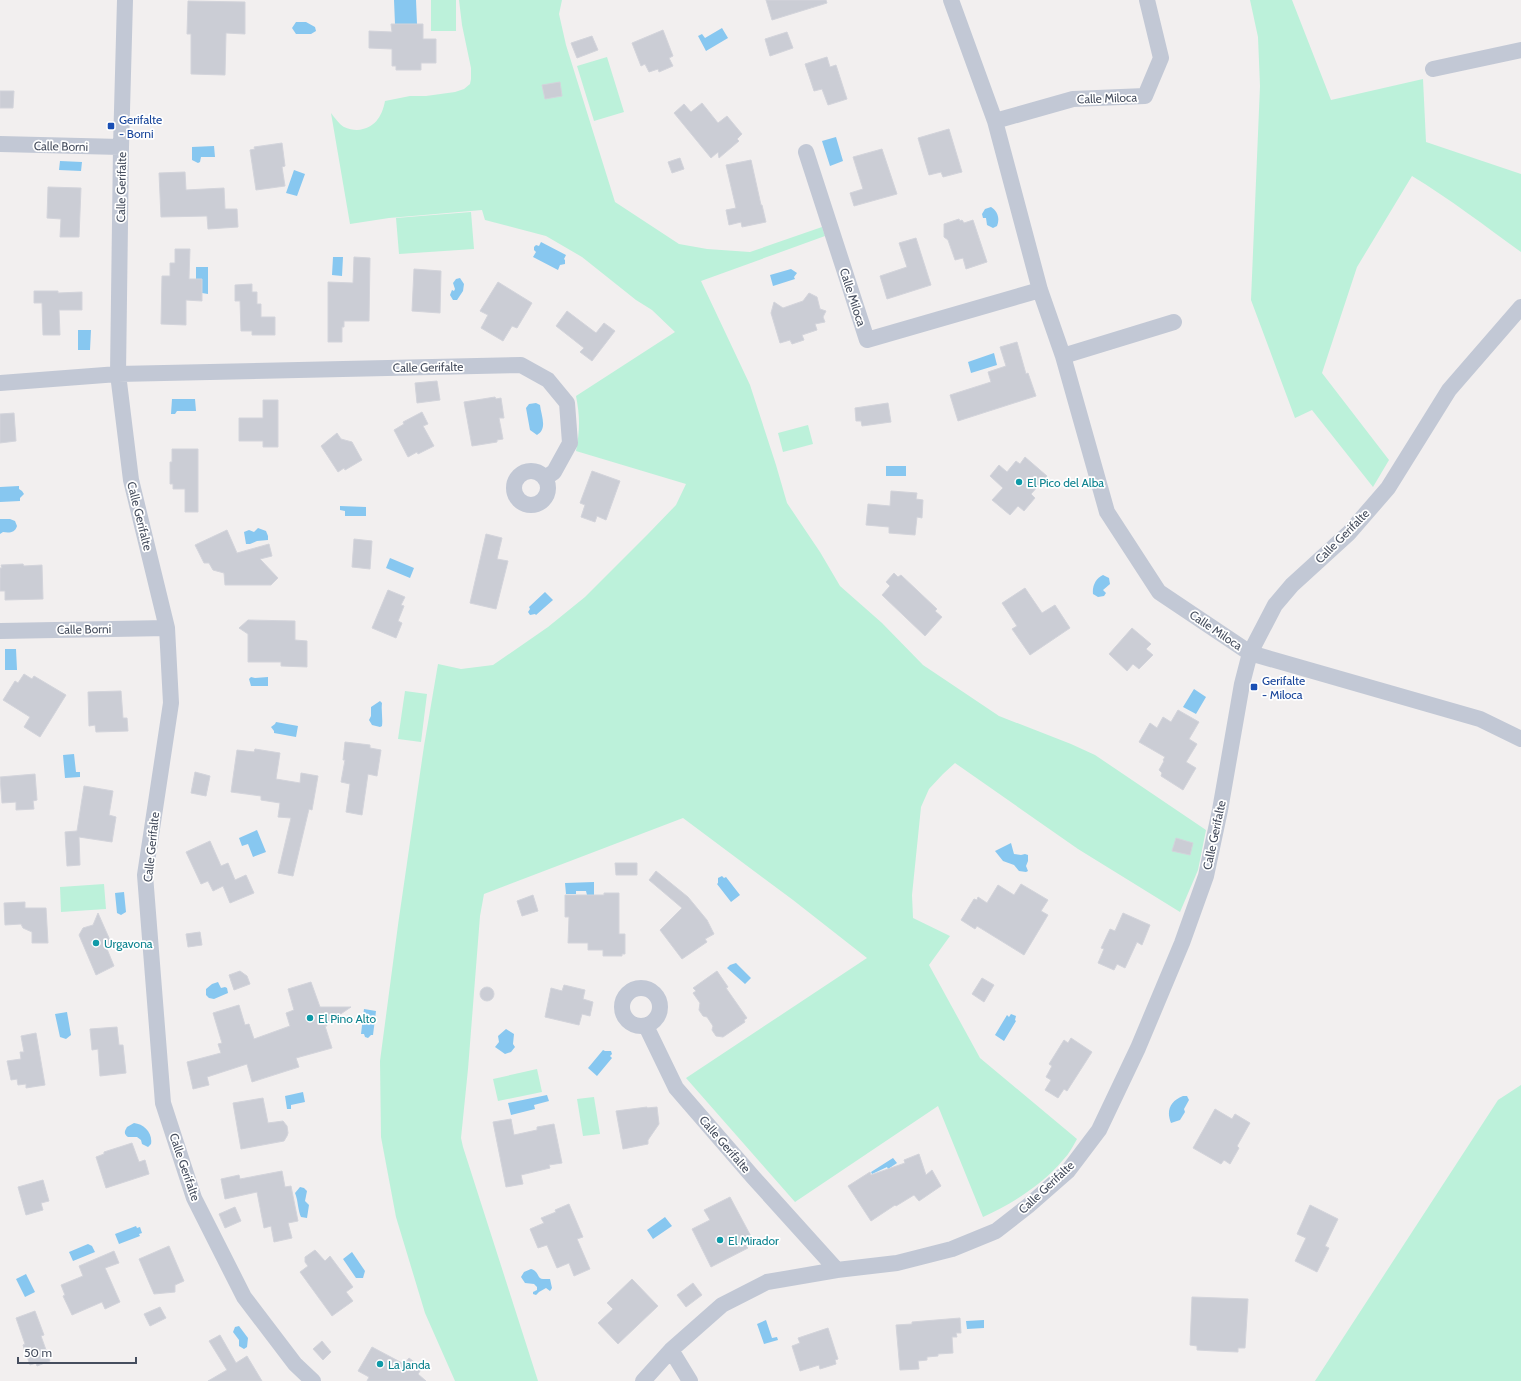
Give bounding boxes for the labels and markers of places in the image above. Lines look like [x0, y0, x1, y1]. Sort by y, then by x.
place label: Gerifalte - Borni [119, 112, 162, 141]
marker: Gerifalte - Borni [106, 121, 116, 131]
place label: El Pico del Alba [1027, 475, 1104, 490]
marker: El Pico del Alba [1014, 477, 1024, 487]
place label: Gerifalte - Miloca [1262, 673, 1305, 702]
marker: Gerifalte - Miloca [1249, 682, 1259, 692]
place label: Urgavona [104, 936, 153, 951]
marker: Urgavona [91, 938, 101, 948]
place label: El Pino Alto [318, 1011, 377, 1026]
marker: El Pino Alto [305, 1013, 315, 1023]
place label: El Mirador [728, 1233, 779, 1248]
marker: El Mirador [715, 1235, 725, 1245]
place label: La Janda [388, 1357, 431, 1372]
marker: La Janda [375, 1359, 385, 1369]

